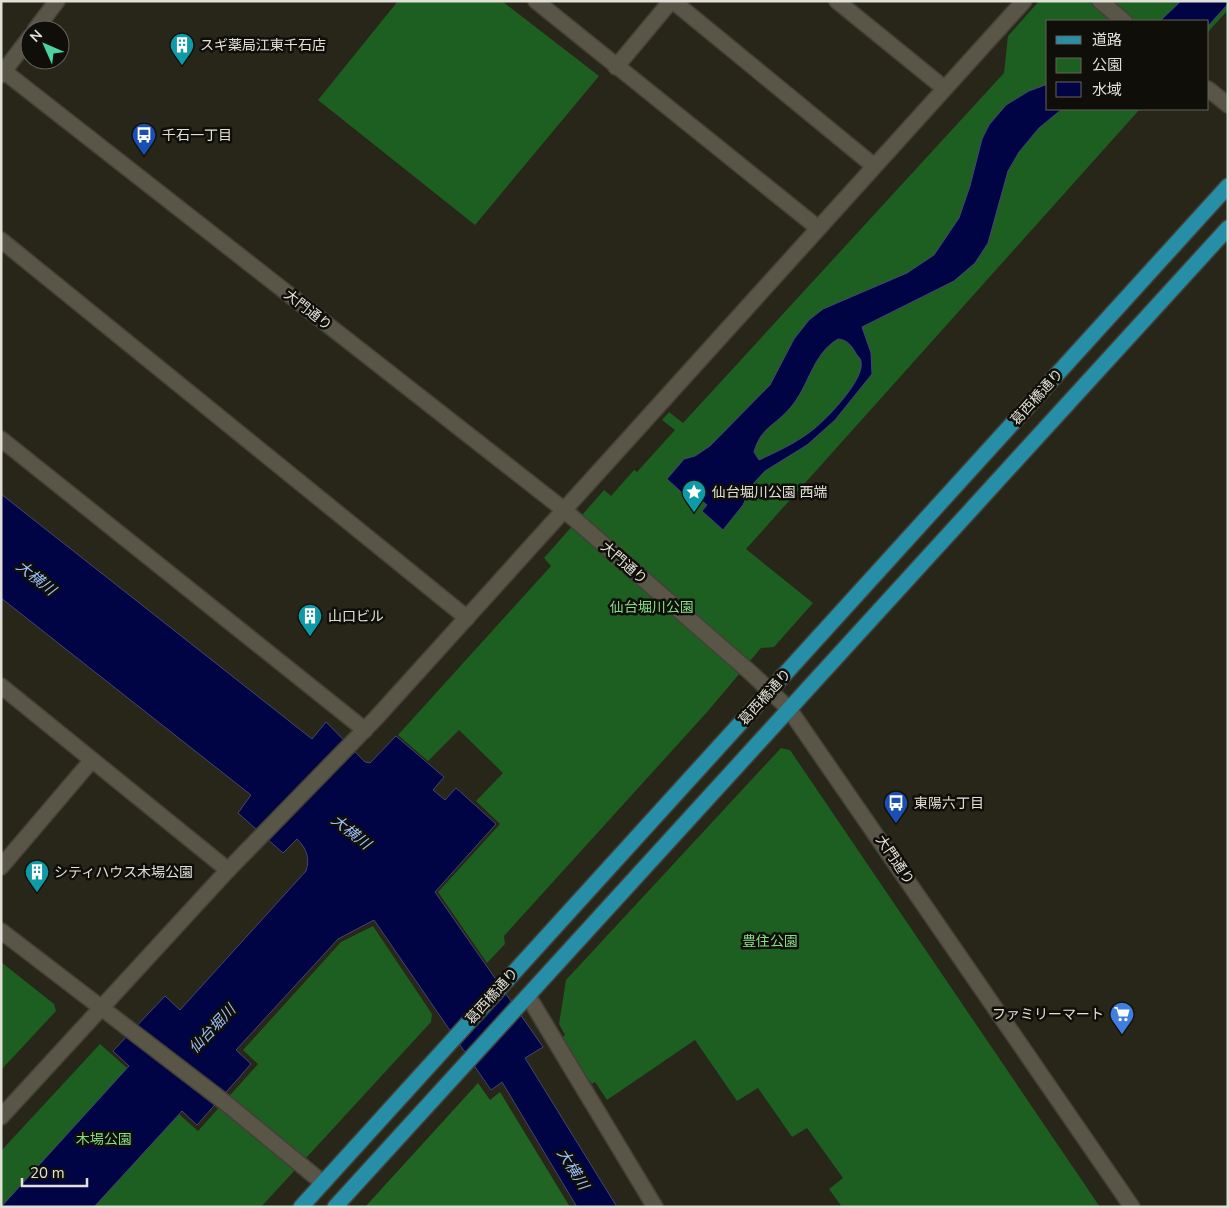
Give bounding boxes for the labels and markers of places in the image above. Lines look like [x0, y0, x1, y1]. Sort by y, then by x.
building icon: スギ薬局江東千石店 [169, 32, 195, 66]
place label: スギ薬局江東千石店 [200, 36, 326, 55]
bus stop icon: 千石一丁目 [131, 122, 157, 156]
place label: 千石一丁目 [162, 126, 232, 145]
place icon: 仙台堀川公園 西端 [681, 479, 707, 513]
place label: 仙台堀川公園 西端 [712, 483, 828, 502]
building icon: 山口ビル [297, 603, 323, 637]
place label: 山口ビル [328, 607, 384, 626]
bus stop icon: 東陽六丁目 [883, 790, 909, 824]
place label: 東陽六丁目 [914, 794, 984, 813]
building icon: シティハウス木場公園 [24, 859, 50, 893]
place label: シティハウス木場公園 [54, 863, 193, 882]
supermarket icon: ファミリーマート [1109, 1001, 1135, 1035]
place label: ファミリーマート [992, 1005, 1104, 1024]

